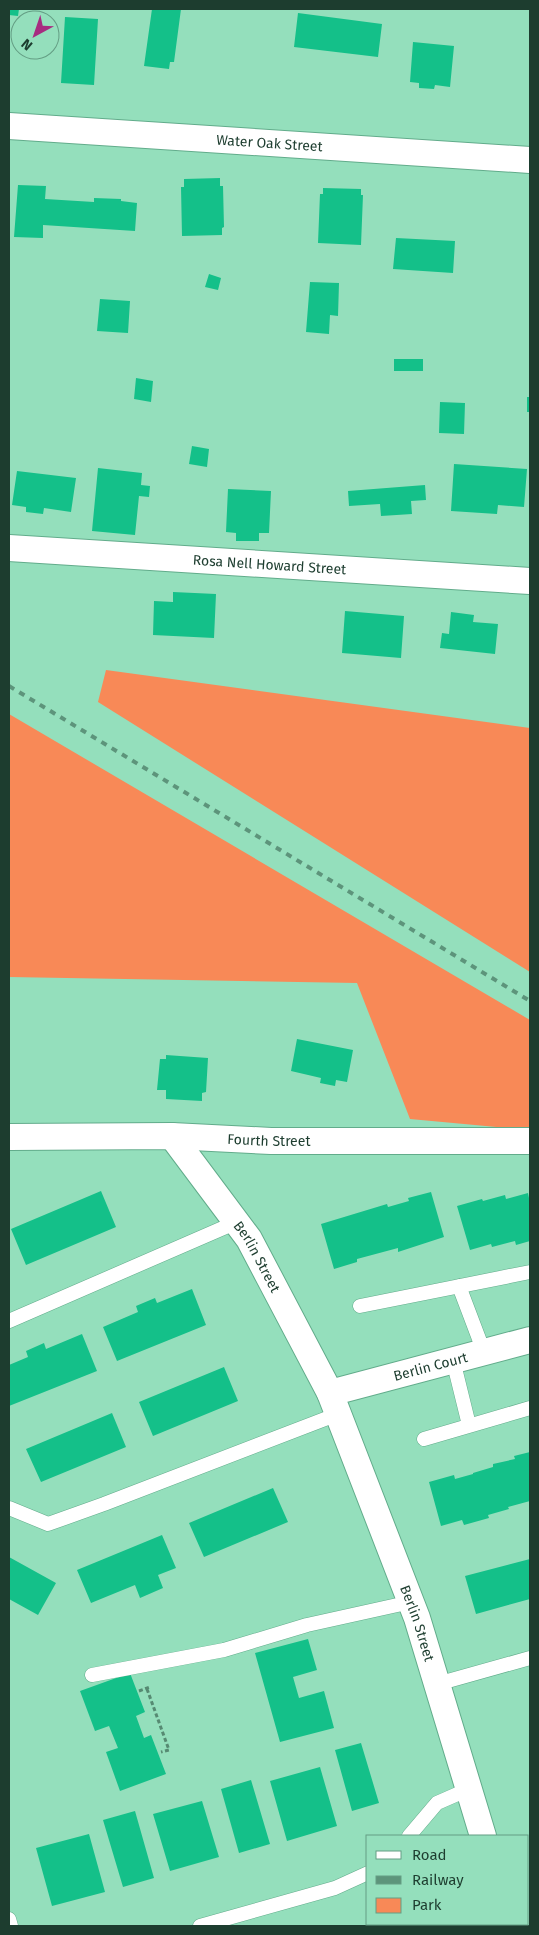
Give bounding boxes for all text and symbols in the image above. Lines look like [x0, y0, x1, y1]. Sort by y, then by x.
north arrow [10, 10, 60, 60]
text: N [18, 35, 36, 54]
street label: Water Oak Street [216, 132, 324, 156]
street label: Rosa Nell Howard Street [192, 552, 348, 578]
street label: Fourth Street [227, 1131, 311, 1150]
street label: Berlin Street [230, 1218, 284, 1296]
street label: Berlin Court [392, 1349, 470, 1385]
street label: Berlin Street [396, 1583, 438, 1665]
legend [366, 1835, 529, 1925]
text: Road [412, 1846, 447, 1864]
text: Railway [412, 1871, 464, 1889]
text: Park [412, 1896, 442, 1914]

